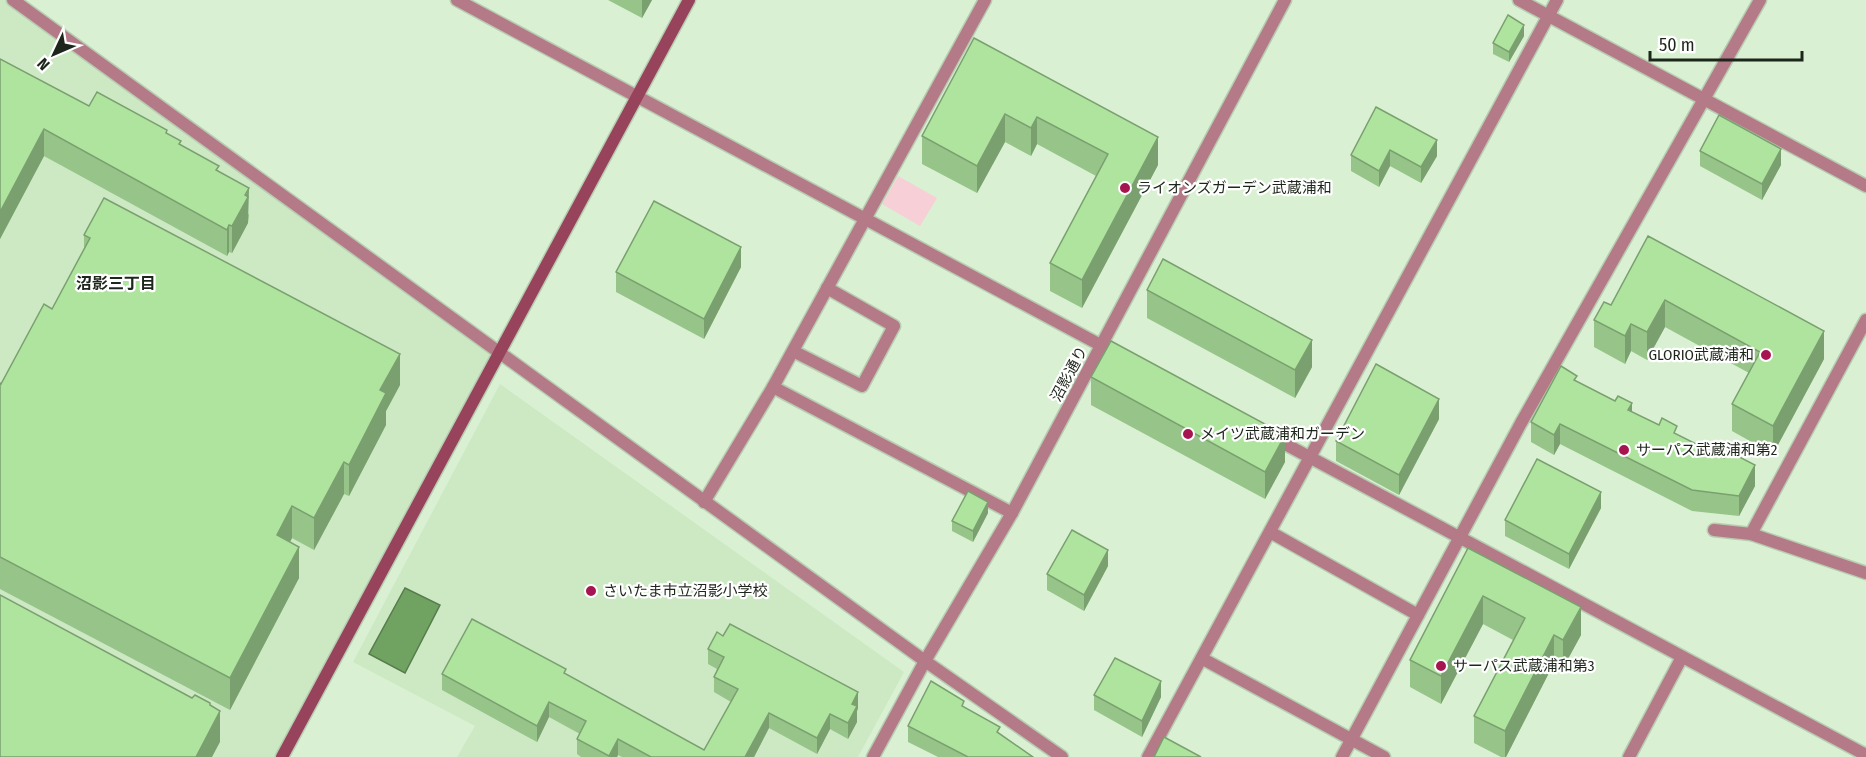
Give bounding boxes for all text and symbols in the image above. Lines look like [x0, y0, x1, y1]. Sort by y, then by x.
north arrow [24, 24, 84, 84]
scale bar [1650, 24, 1802, 62]
text: 50 m [1659, 34, 1695, 56]
text: N [33, 54, 54, 74]
place label: ライオンズガーデン武蔵浦和 [1137, 179, 1332, 197]
marker: ライオンズガーデン武蔵浦和 [1118, 181, 1132, 195]
district label: 沼影三丁目 [76, 274, 156, 293]
street label: 沼影通り [1047, 343, 1091, 405]
place label: GLORIO武蔵浦和 [1648, 346, 1754, 364]
marker: GLORIO武蔵浦和 [1759, 348, 1773, 362]
place label: メイツ武蔵浦和ガーデン [1200, 425, 1365, 443]
marker: メイツ武蔵浦和ガーデン [1181, 427, 1195, 441]
place label: サーパス武蔵浦和第2 [1636, 441, 1778, 459]
marker: サーパス武蔵浦和第2 [1617, 443, 1631, 457]
place label: さいたま市立沼影小学校 [603, 582, 768, 600]
marker: さいたま市立沼影小学校 [584, 584, 598, 598]
place label: サーパス武蔵浦和第3 [1453, 657, 1595, 675]
marker: サーパス武蔵浦和第3 [1434, 659, 1448, 673]

